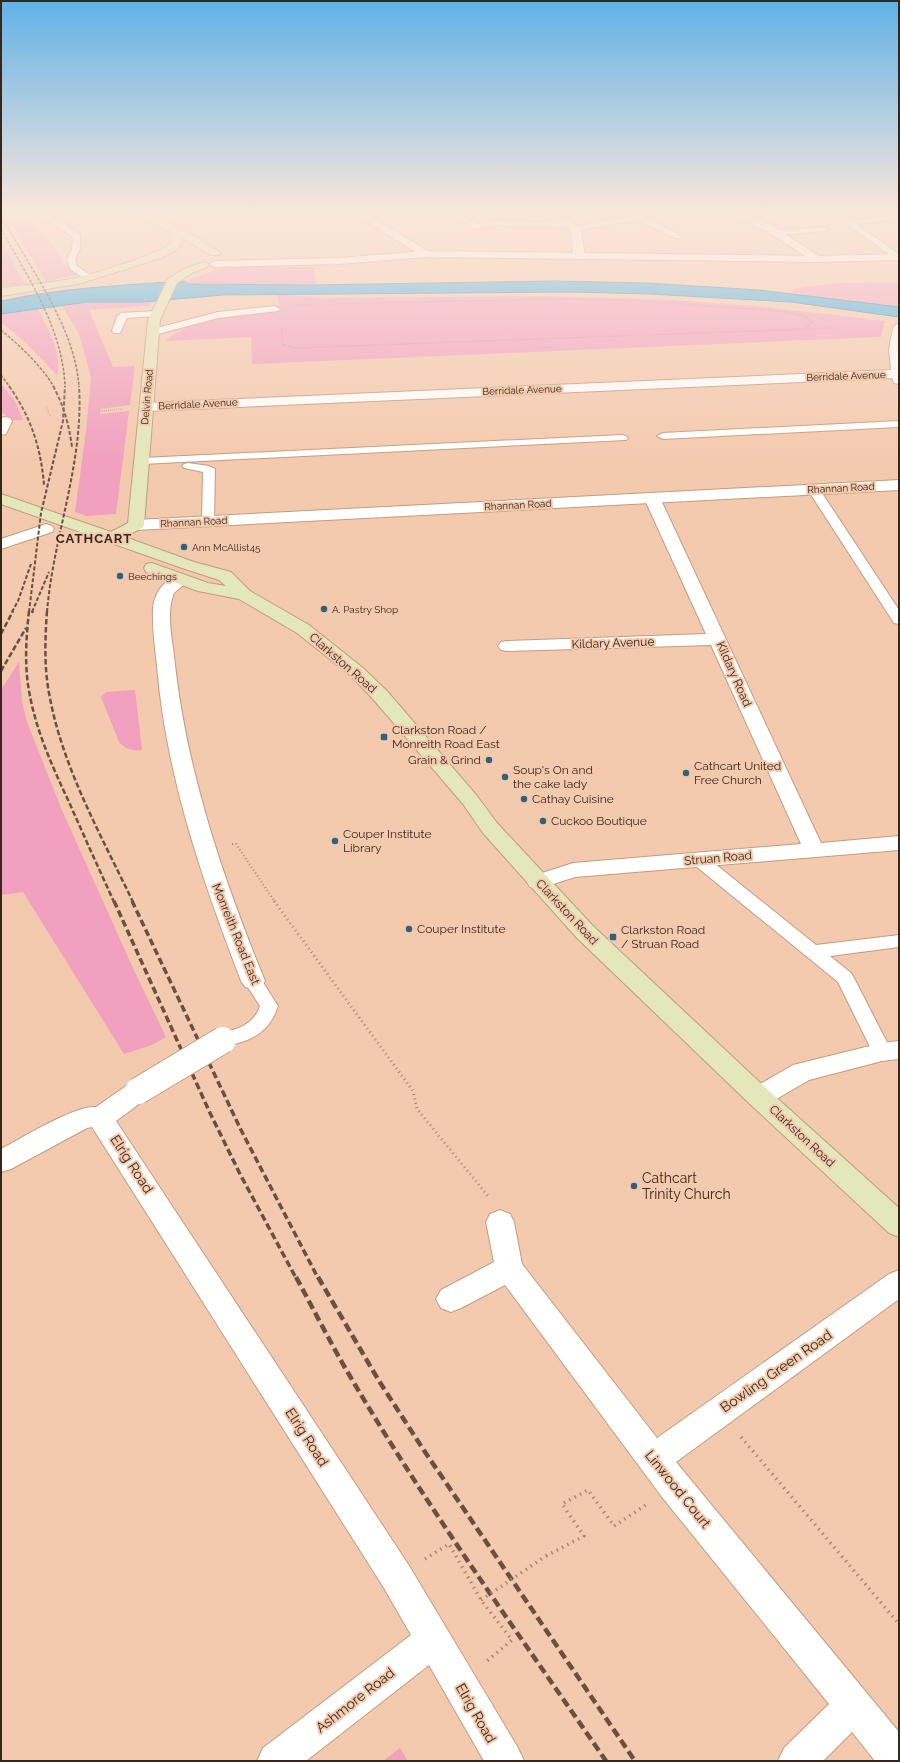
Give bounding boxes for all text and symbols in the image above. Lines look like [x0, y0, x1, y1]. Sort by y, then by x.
street label: Delvin Road [139, 369, 155, 425]
street label: Berridale Avenue [806, 369, 886, 383]
street label: Berridale Avenue [482, 383, 562, 397]
street label: Berridale Avenue [158, 396, 238, 412]
street label: Rhannan Road [807, 481, 875, 495]
street label: Rhannan Road [484, 498, 552, 512]
street label: Rhannan Road [160, 515, 228, 529]
district label: CATHCART [56, 531, 132, 546]
marker: Ann McAllist45 [179, 542, 189, 552]
place label: Ann McAllist45 [192, 542, 261, 553]
marker: Beechings [115, 571, 125, 581]
place label: Beechings [128, 571, 177, 582]
marker: A. Pastry Shop [319, 604, 329, 614]
place label: A. Pastry Shop [332, 604, 398, 615]
street label: Clarkston Road [307, 630, 379, 696]
street label: Kildary Avenue [571, 635, 655, 651]
street label: Kildary Road [713, 639, 755, 709]
place label: Clarkston Road / Monreith Road East [392, 723, 500, 751]
marker: Clarkston Road / Monreith Road East [379, 732, 389, 742]
place label: Grain & Grind [408, 753, 481, 767]
marker: Grain & Grind [484, 755, 494, 765]
place label: Cathcart United Free Church [694, 759, 781, 787]
place label: Soup's On and the cake lady [513, 763, 593, 791]
marker: Cathcart United Free Church [681, 768, 691, 778]
marker: Soup's On and the cake lady [500, 772, 510, 782]
place label: Cathay Cuisine [532, 792, 614, 806]
marker: Cathay Cuisine [519, 794, 529, 804]
place label: Cuckoo Boutique [551, 814, 647, 828]
marker: Cuckoo Boutique [538, 816, 548, 826]
place label: Couper Institute Library [343, 827, 431, 855]
marker: Couper Institute Library [330, 836, 340, 846]
street label: Struan Road [684, 848, 752, 868]
street label: Clarkston Road [533, 876, 601, 948]
street label: Monreith Road East [209, 881, 263, 987]
place label: Couper Institute [417, 922, 505, 936]
place label: Clarkston Road / Struan Road [621, 923, 705, 951]
marker: Couper Institute [404, 924, 414, 934]
marker: Clarkston Road / Struan Road [608, 932, 618, 942]
street label: Clarkston Road [766, 1102, 838, 1170]
street label: Elrig Road [107, 1132, 157, 1196]
place label: Cathcart Trinity Church [642, 1170, 731, 1202]
marker: Cathcart Trinity Church [629, 1181, 639, 1191]
street label: Bowling Green Road [717, 1326, 835, 1416]
street label: Elrig Road [282, 1405, 332, 1469]
street label: Linwood Court [642, 1447, 714, 1531]
street label: Ashmore Road [312, 1664, 398, 1736]
street label: Elrig Road [453, 1680, 499, 1746]

